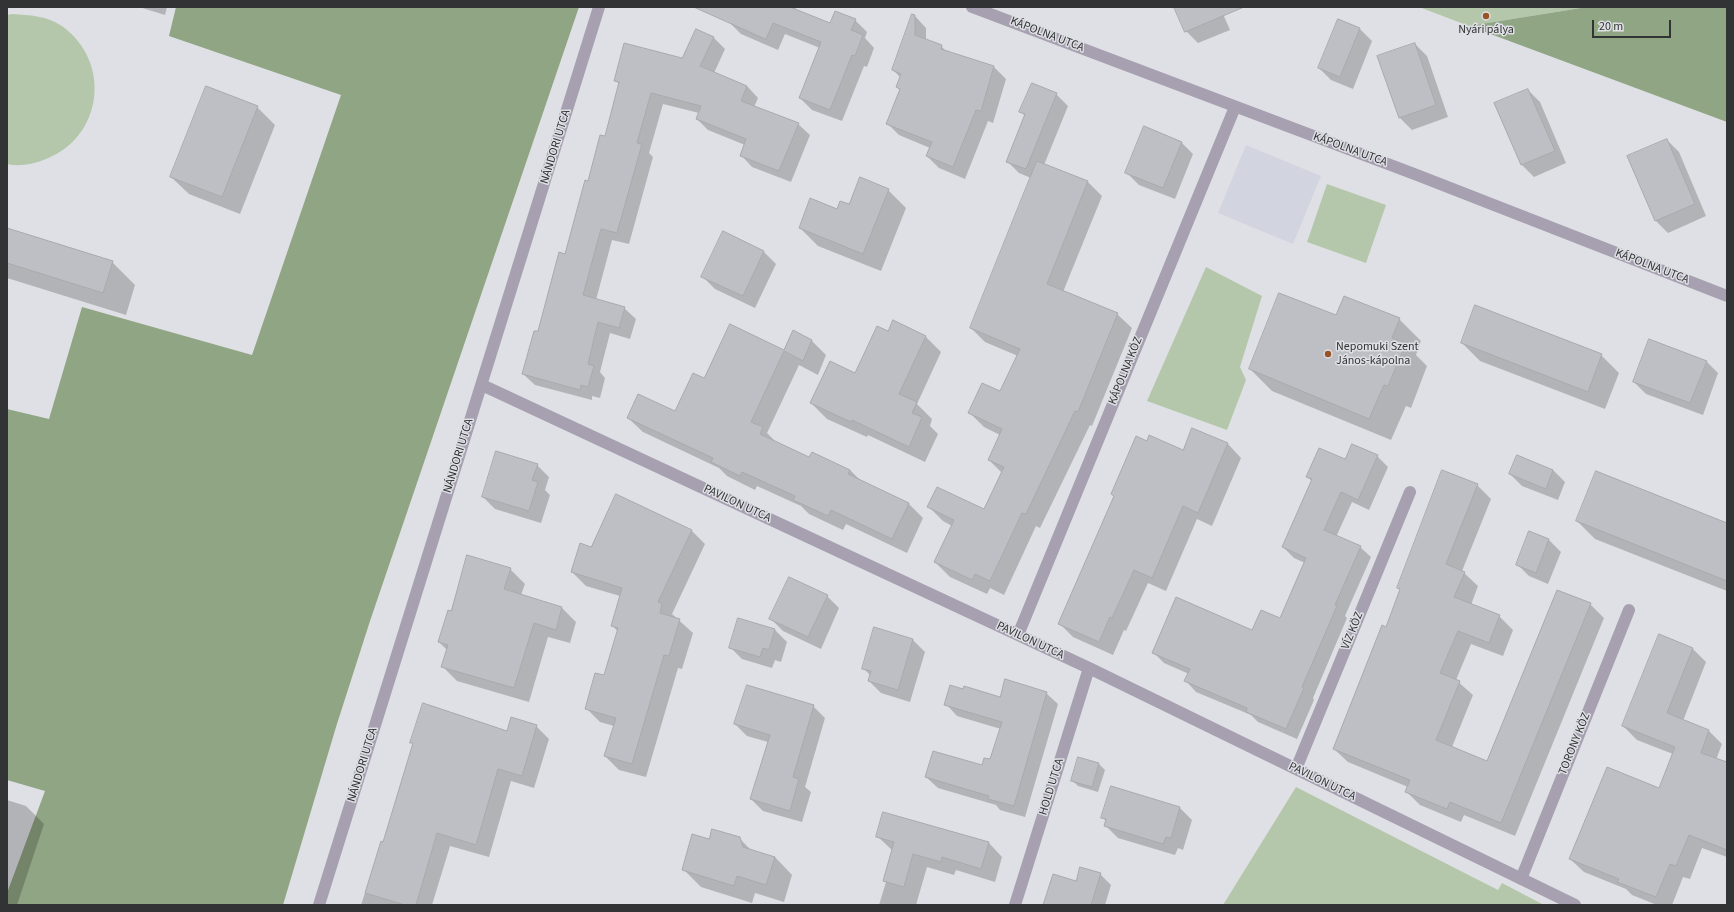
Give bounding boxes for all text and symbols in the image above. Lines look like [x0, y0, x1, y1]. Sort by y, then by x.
marker: Nyári pálya [1481, 11, 1491, 21]
scale bar [1594, 12, 1673, 38]
street label: KÁPOLNA UTCA [1008, 14, 1086, 56]
text: 20 m [1599, 18, 1623, 35]
place label: Nyári pálya [1458, 23, 1514, 37]
street label: NÁNDORI UTCA [538, 108, 574, 186]
street label: KÁPOLNA UTCA [1311, 130, 1389, 170]
street label: KÁPOLNA UTCA [1613, 246, 1691, 288]
street label: KÁPOLNA KÖZ [1106, 335, 1146, 407]
place label: Nepomuki Szent János-kápolna [1336, 340, 1419, 368]
marker: Nepomuki Szent János-kápolna [1323, 349, 1333, 359]
street label: NÁNDORI UTCA [441, 417, 477, 495]
street label: PAVILON UTCA [701, 482, 773, 526]
street label: VÍZ KÖZ [1339, 610, 1367, 652]
street label: PAVILON UTCA [994, 619, 1066, 663]
street label: TORONY KÖZ [1556, 711, 1594, 777]
street label: NÁNDORI UTCA [345, 726, 381, 804]
street label: HOLD UTCA [1037, 757, 1067, 817]
street label: PAVILON UTCA [1286, 760, 1358, 804]

